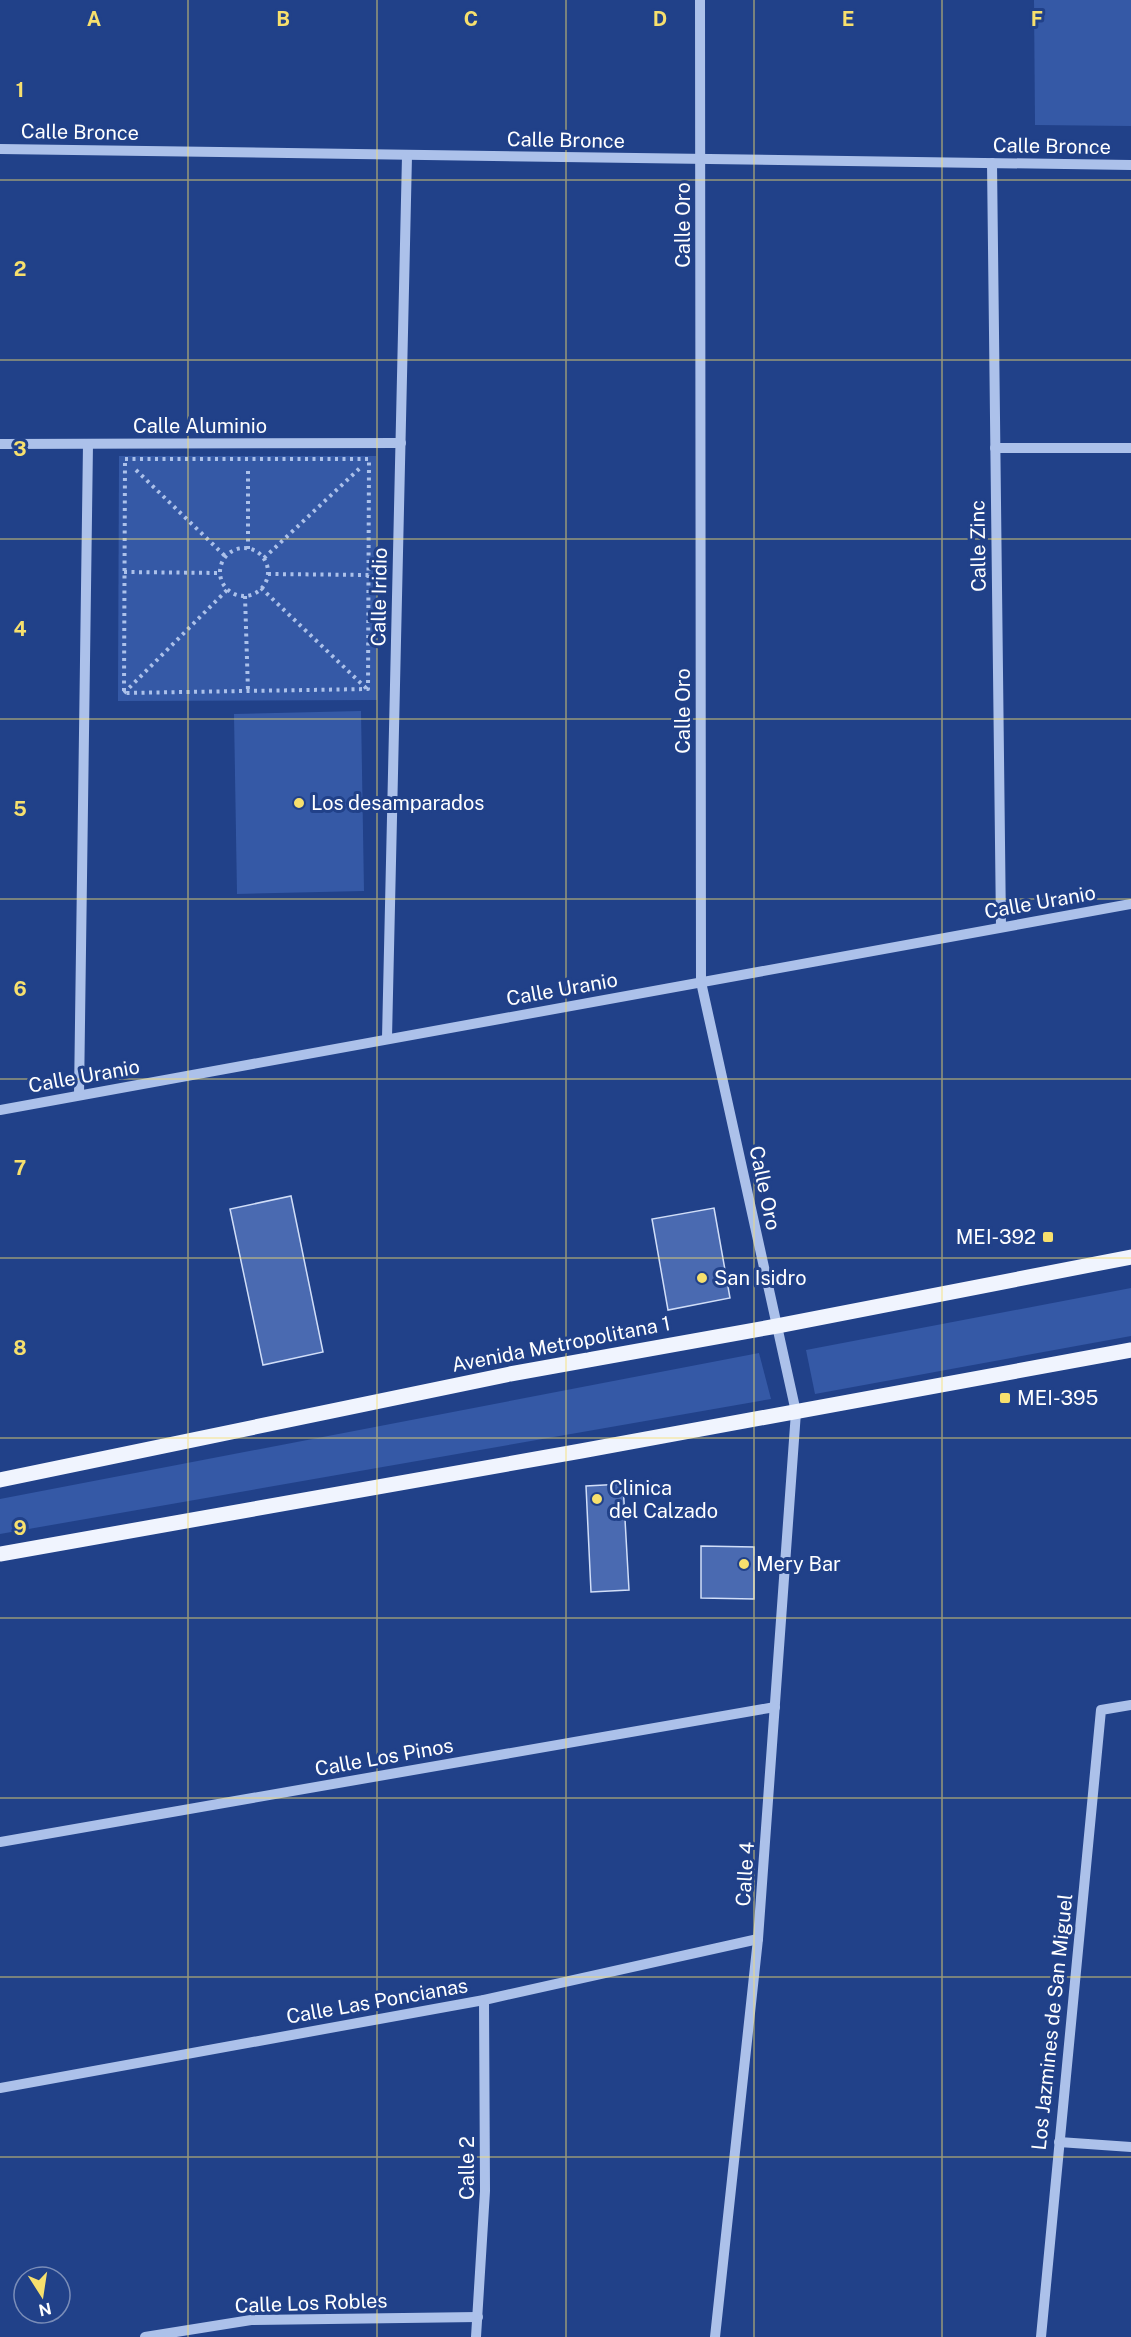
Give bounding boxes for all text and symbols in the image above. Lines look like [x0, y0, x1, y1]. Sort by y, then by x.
text: A [87, 7, 101, 31]
text: B [276, 7, 290, 31]
text: C [464, 7, 478, 31]
text: D [653, 7, 667, 31]
text: E [842, 7, 854, 31]
text: F [1031, 7, 1043, 31]
text: 1 [16, 78, 24, 102]
street label: Calle Bronce [21, 119, 139, 145]
street label: Calle Bronce [507, 127, 625, 153]
street label: Calle Bronce [993, 133, 1111, 159]
street label: Calle Oro [671, 182, 695, 268]
text: 2 [14, 257, 26, 281]
street label: Calle Aluminio [133, 414, 267, 438]
text: 3 [13, 437, 27, 461]
street label: Calle Zinc [965, 500, 991, 592]
street label: Calle Iridio [366, 547, 392, 647]
text: 4 [13, 617, 27, 641]
street label: Calle Oro [671, 668, 695, 754]
place label: Los desamparados [311, 791, 484, 815]
marker: Los desamparados [292, 796, 306, 810]
text: 5 [13, 797, 27, 821]
street label: Calle Uranio [983, 880, 1097, 924]
street label: Calle Uranio [505, 967, 619, 1011]
text: 6 [13, 977, 27, 1001]
street label: Calle Uranio [27, 1054, 141, 1098]
street label: Calle Oro [744, 1144, 786, 1232]
text: 7 [14, 1156, 26, 1180]
place label: MEI-392 [956, 1225, 1036, 1249]
marker: MEI-392 [1041, 1230, 1055, 1244]
place label: San Isidro [714, 1266, 807, 1290]
marker: San Isidro [695, 1271, 709, 1285]
street label: Avenida Metropolitana 1 [450, 1311, 672, 1377]
text: 8 [13, 1336, 27, 1360]
place label: MEI-395 [1017, 1386, 1098, 1410]
marker: MEI-395 [998, 1391, 1012, 1405]
place label: Clinica del Calzado [609, 1476, 718, 1523]
marker: Clinica del Calzado [590, 1492, 604, 1506]
text: 9 [13, 1516, 27, 1540]
place label: Mery Bar [756, 1552, 841, 1576]
marker: Mery Bar [737, 1557, 751, 1571]
street label: Calle Los Pinos [313, 1733, 455, 1781]
street label: Calle 4 [731, 1841, 759, 1907]
street label: Los Jazmines de San Miguel [1027, 1892, 1077, 2152]
street label: Calle Las Poncianas [284, 1973, 470, 2029]
street label: Calle 2 [455, 2136, 479, 2200]
north arrow [12, 2265, 72, 2325]
street label: Calle Los Robles [234, 2288, 388, 2318]
text: N [37, 2299, 53, 2320]

